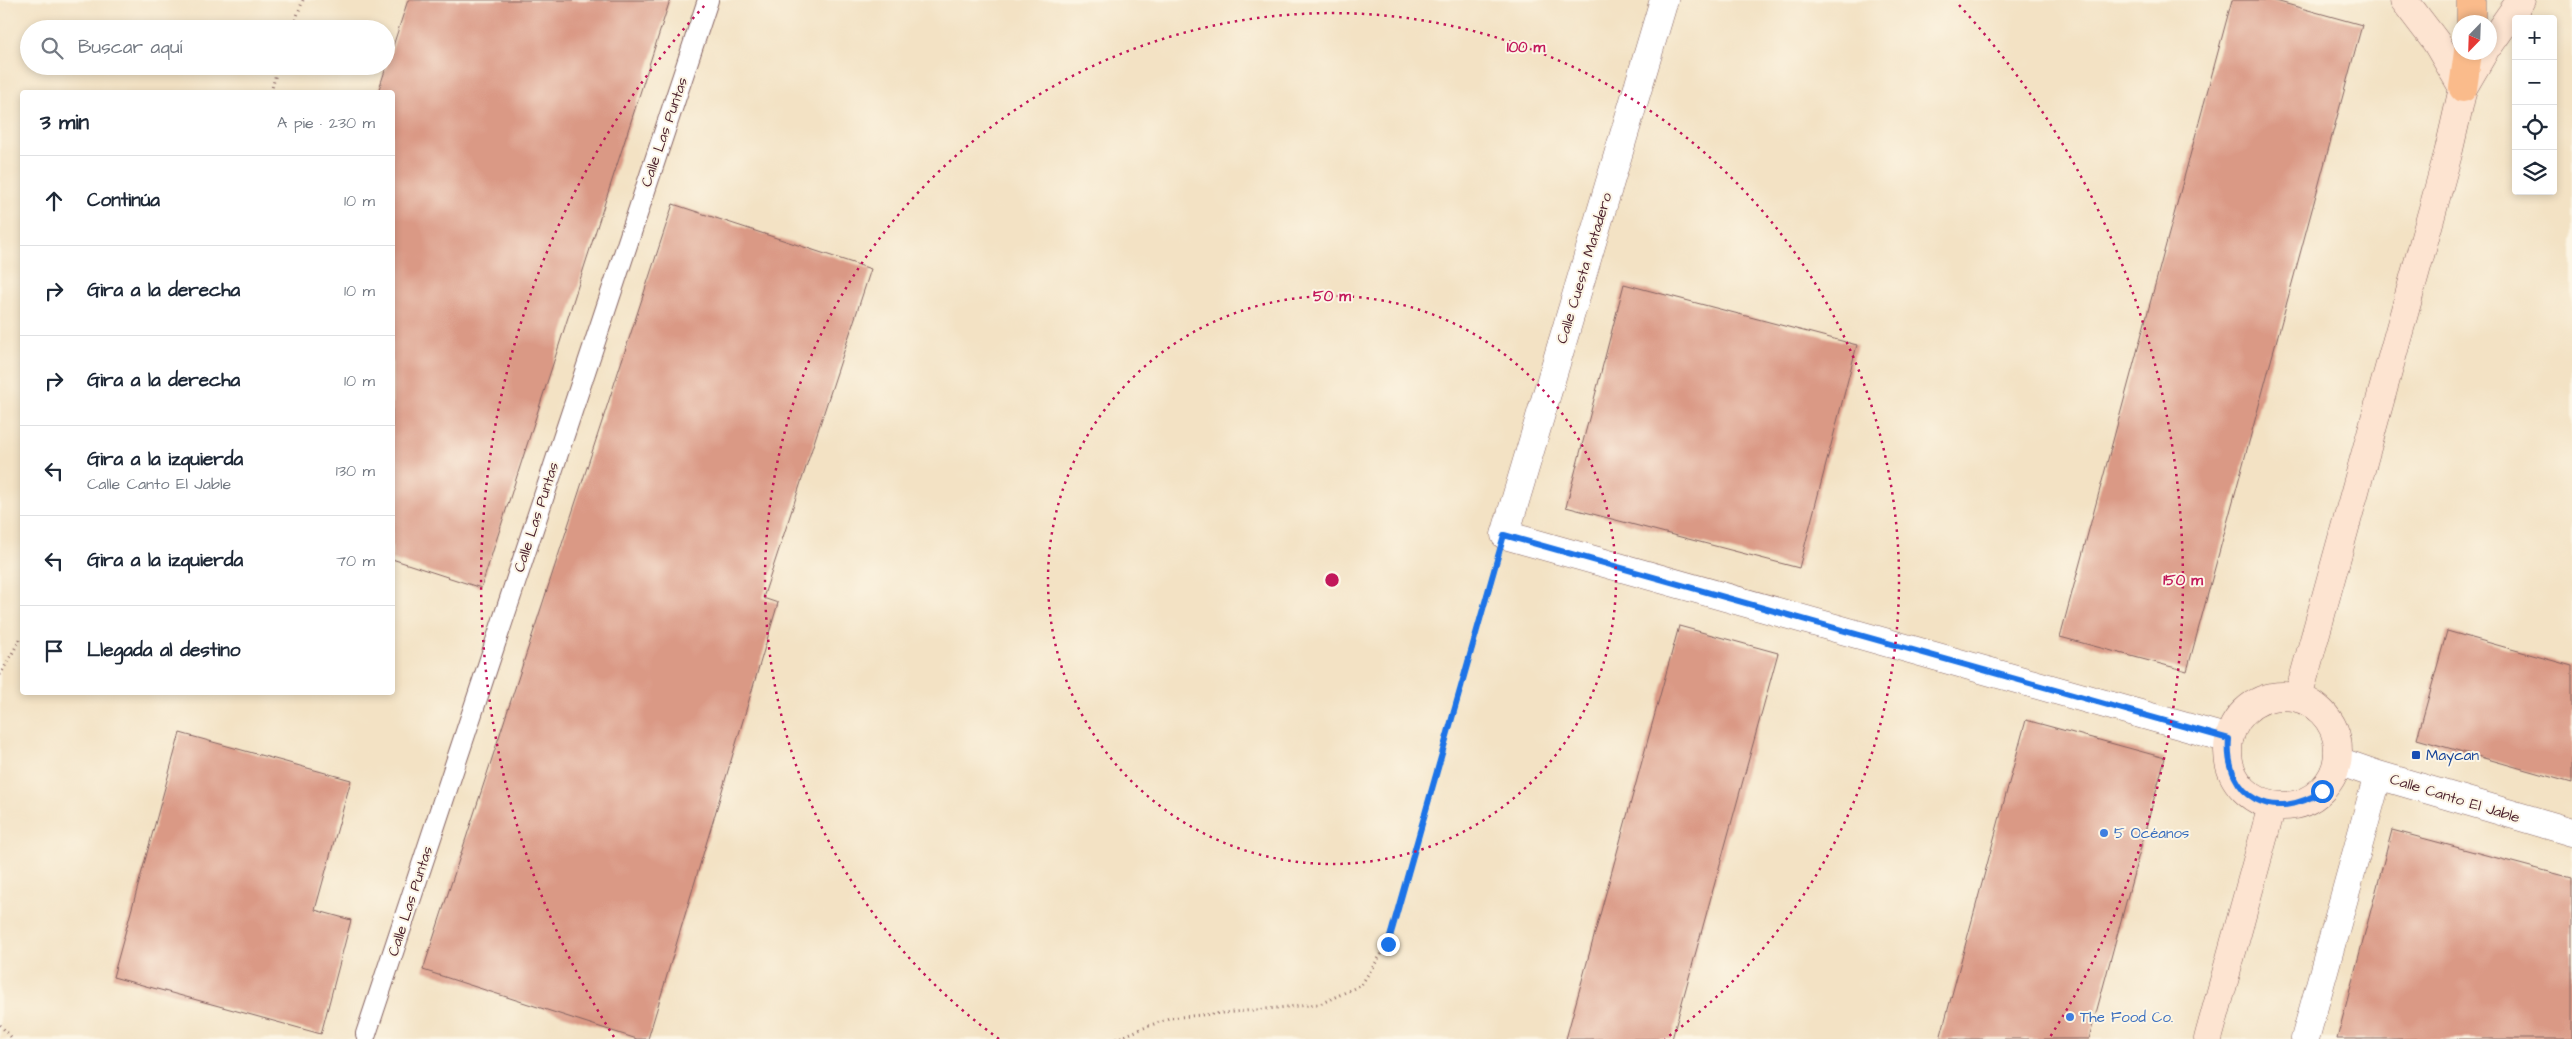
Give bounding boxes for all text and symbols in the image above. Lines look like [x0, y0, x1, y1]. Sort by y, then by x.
north arrow [2452, 15, 2497, 60]
map controls [2512, 15, 2557, 195]
button: + [2512, 15, 2557, 60]
search box [20, 20, 395, 75]
icon: search [38, 34, 66, 62]
text: Buscar aquí [78, 34, 182, 61]
text: 100 m [1507, 37, 1546, 58]
button: − [2512, 60, 2557, 105]
street label: Calle Las Puntas [636, 74, 693, 190]
button: locate [2512, 105, 2557, 150]
text: 3 min [40, 108, 89, 137]
text: A pie · 230 m [277, 112, 375, 134]
button: layers [2512, 150, 2557, 195]
icon: ahead [40, 187, 68, 215]
text: Continúa [87, 187, 160, 214]
text: 10 m [344, 190, 375, 212]
street label: Calle Cuesta Matadero [1551, 190, 1618, 346]
icon: right [40, 277, 68, 305]
text: Gira a la derecha [87, 277, 240, 304]
text: 10 m [344, 280, 375, 302]
text: 50 m [1313, 286, 1351, 307]
icon: right [40, 367, 68, 395]
text: Gira a la derecha [87, 367, 240, 394]
text: 10 m [344, 370, 375, 392]
text: Gira a la izquierda [87, 446, 243, 473]
icon: left [40, 457, 68, 485]
street label: Calle Las Puntas [509, 459, 564, 575]
text: 130 m [336, 460, 375, 482]
text: Calle Canto El Jable [87, 473, 231, 495]
icon: left [40, 547, 68, 575]
text: Gira a la izquierda [87, 547, 243, 574]
text: 70 m [336, 550, 375, 572]
text: 150 m [2163, 570, 2203, 591]
centre of rings [1323, 571, 1341, 589]
icon: arrive [40, 637, 68, 665]
text: Llegada al destino [87, 637, 240, 664]
place label: Maycan [2426, 745, 2479, 767]
marker: Maycan [2410, 749, 2422, 761]
street label: Calle Canto El Jable [2387, 769, 2523, 828]
route start [2311, 780, 2334, 803]
place label: 5 Océanos [2114, 823, 2190, 844]
marker: 5 Océanos [2098, 827, 2110, 839]
street label: Calle Las Puntas [383, 843, 438, 959]
route end [1377, 933, 1400, 956]
place label: The Food Co. [2080, 1007, 2173, 1028]
marker: The Food Co. [2064, 1011, 2076, 1023]

